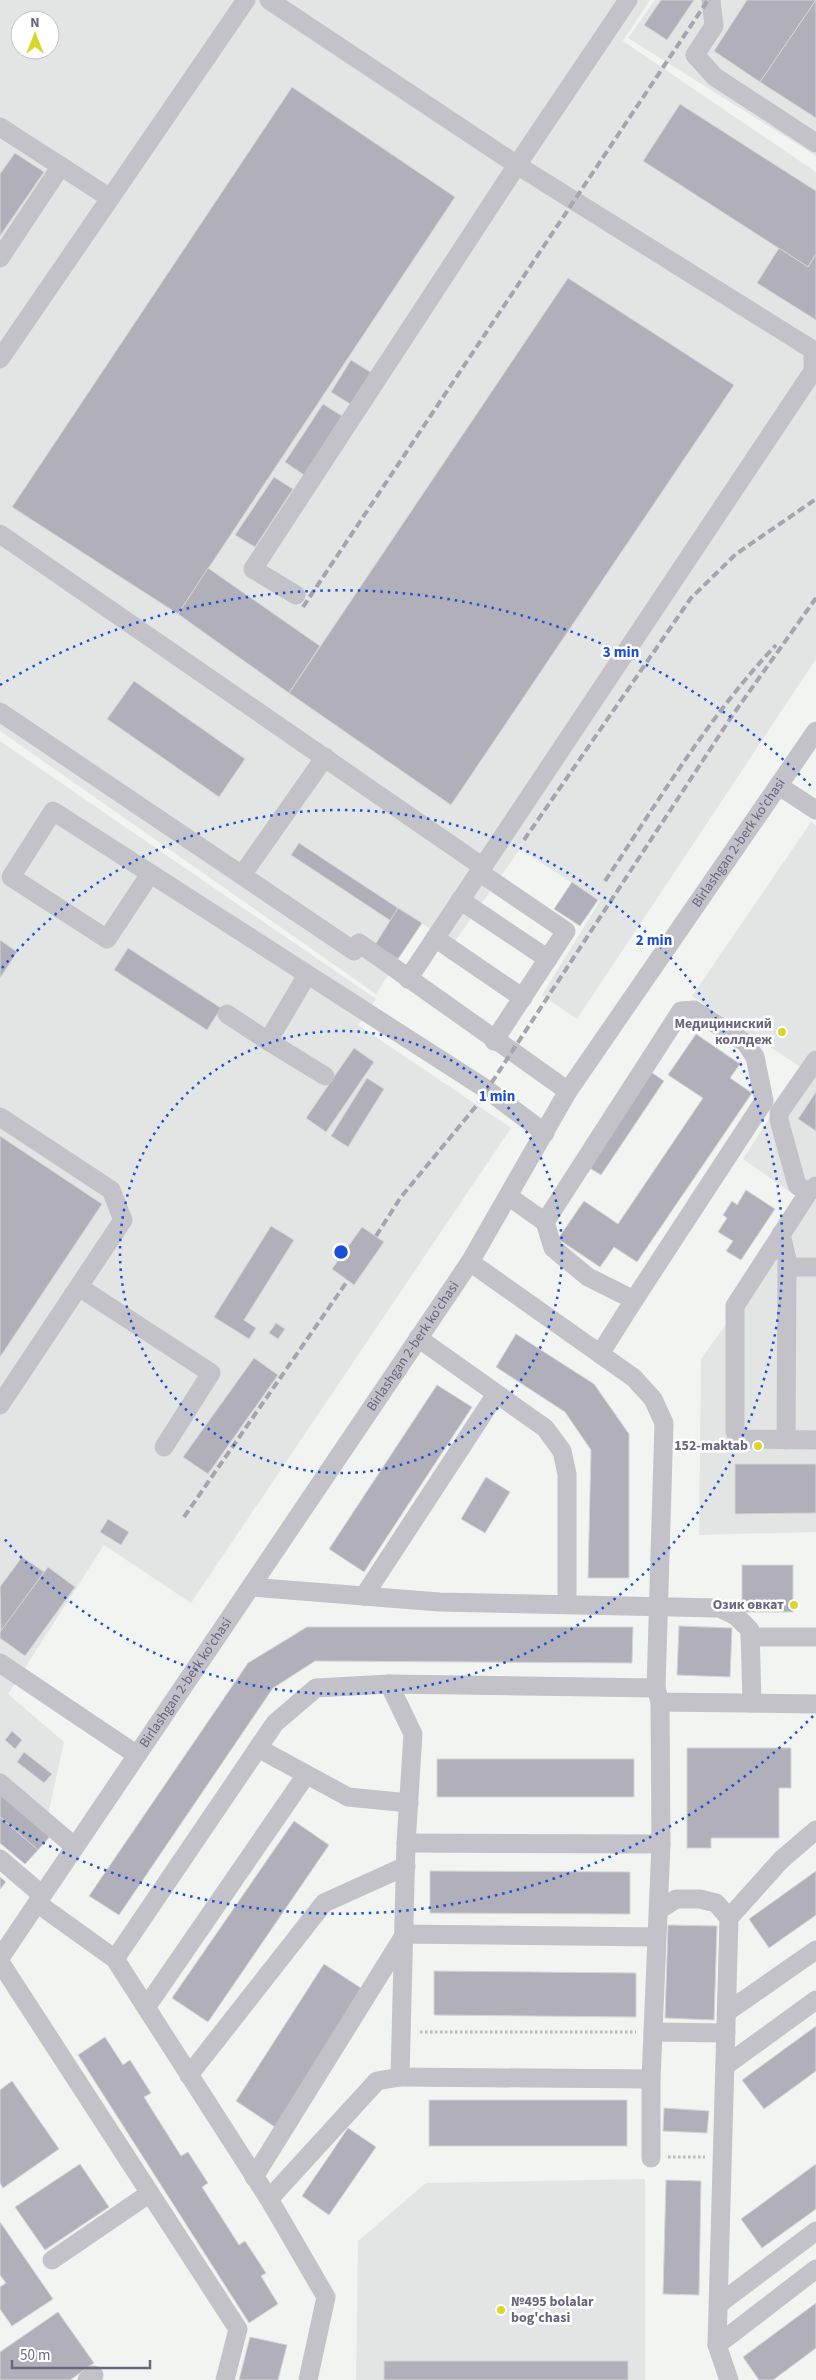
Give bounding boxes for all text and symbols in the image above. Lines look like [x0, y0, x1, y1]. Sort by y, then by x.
north arrow [10, 10, 60, 60]
text: N [30, 13, 40, 33]
text: 3 min [603, 642, 639, 663]
street label: Birlashgan 2-berk ko'chasi [687, 774, 790, 912]
text: 2 min [636, 930, 672, 951]
place label: Медициниский коллдеж [674, 1014, 772, 1050]
marker: Медициниский коллдеж [776, 1026, 788, 1038]
text: 1 min [479, 1086, 515, 1107]
centre of rings [332, 1243, 350, 1261]
street label: Birlashgan 2-berk ko'chasi [362, 1277, 464, 1415]
place label: 152-maktab [674, 1436, 748, 1456]
marker: 152-maktab [752, 1440, 764, 1452]
place label: Озик овкат [713, 1595, 784, 1615]
marker: Озик овкат [788, 1599, 800, 1611]
street label: Birlashgan 2-berk ko'chasi [135, 1614, 237, 1752]
place label: №495 bolalar bog'chasi [511, 2292, 594, 2328]
marker: №495 bolalar bog'chasi [495, 2304, 507, 2316]
scale bar [12, 2338, 150, 2370]
text: 50 m [20, 2345, 50, 2366]

